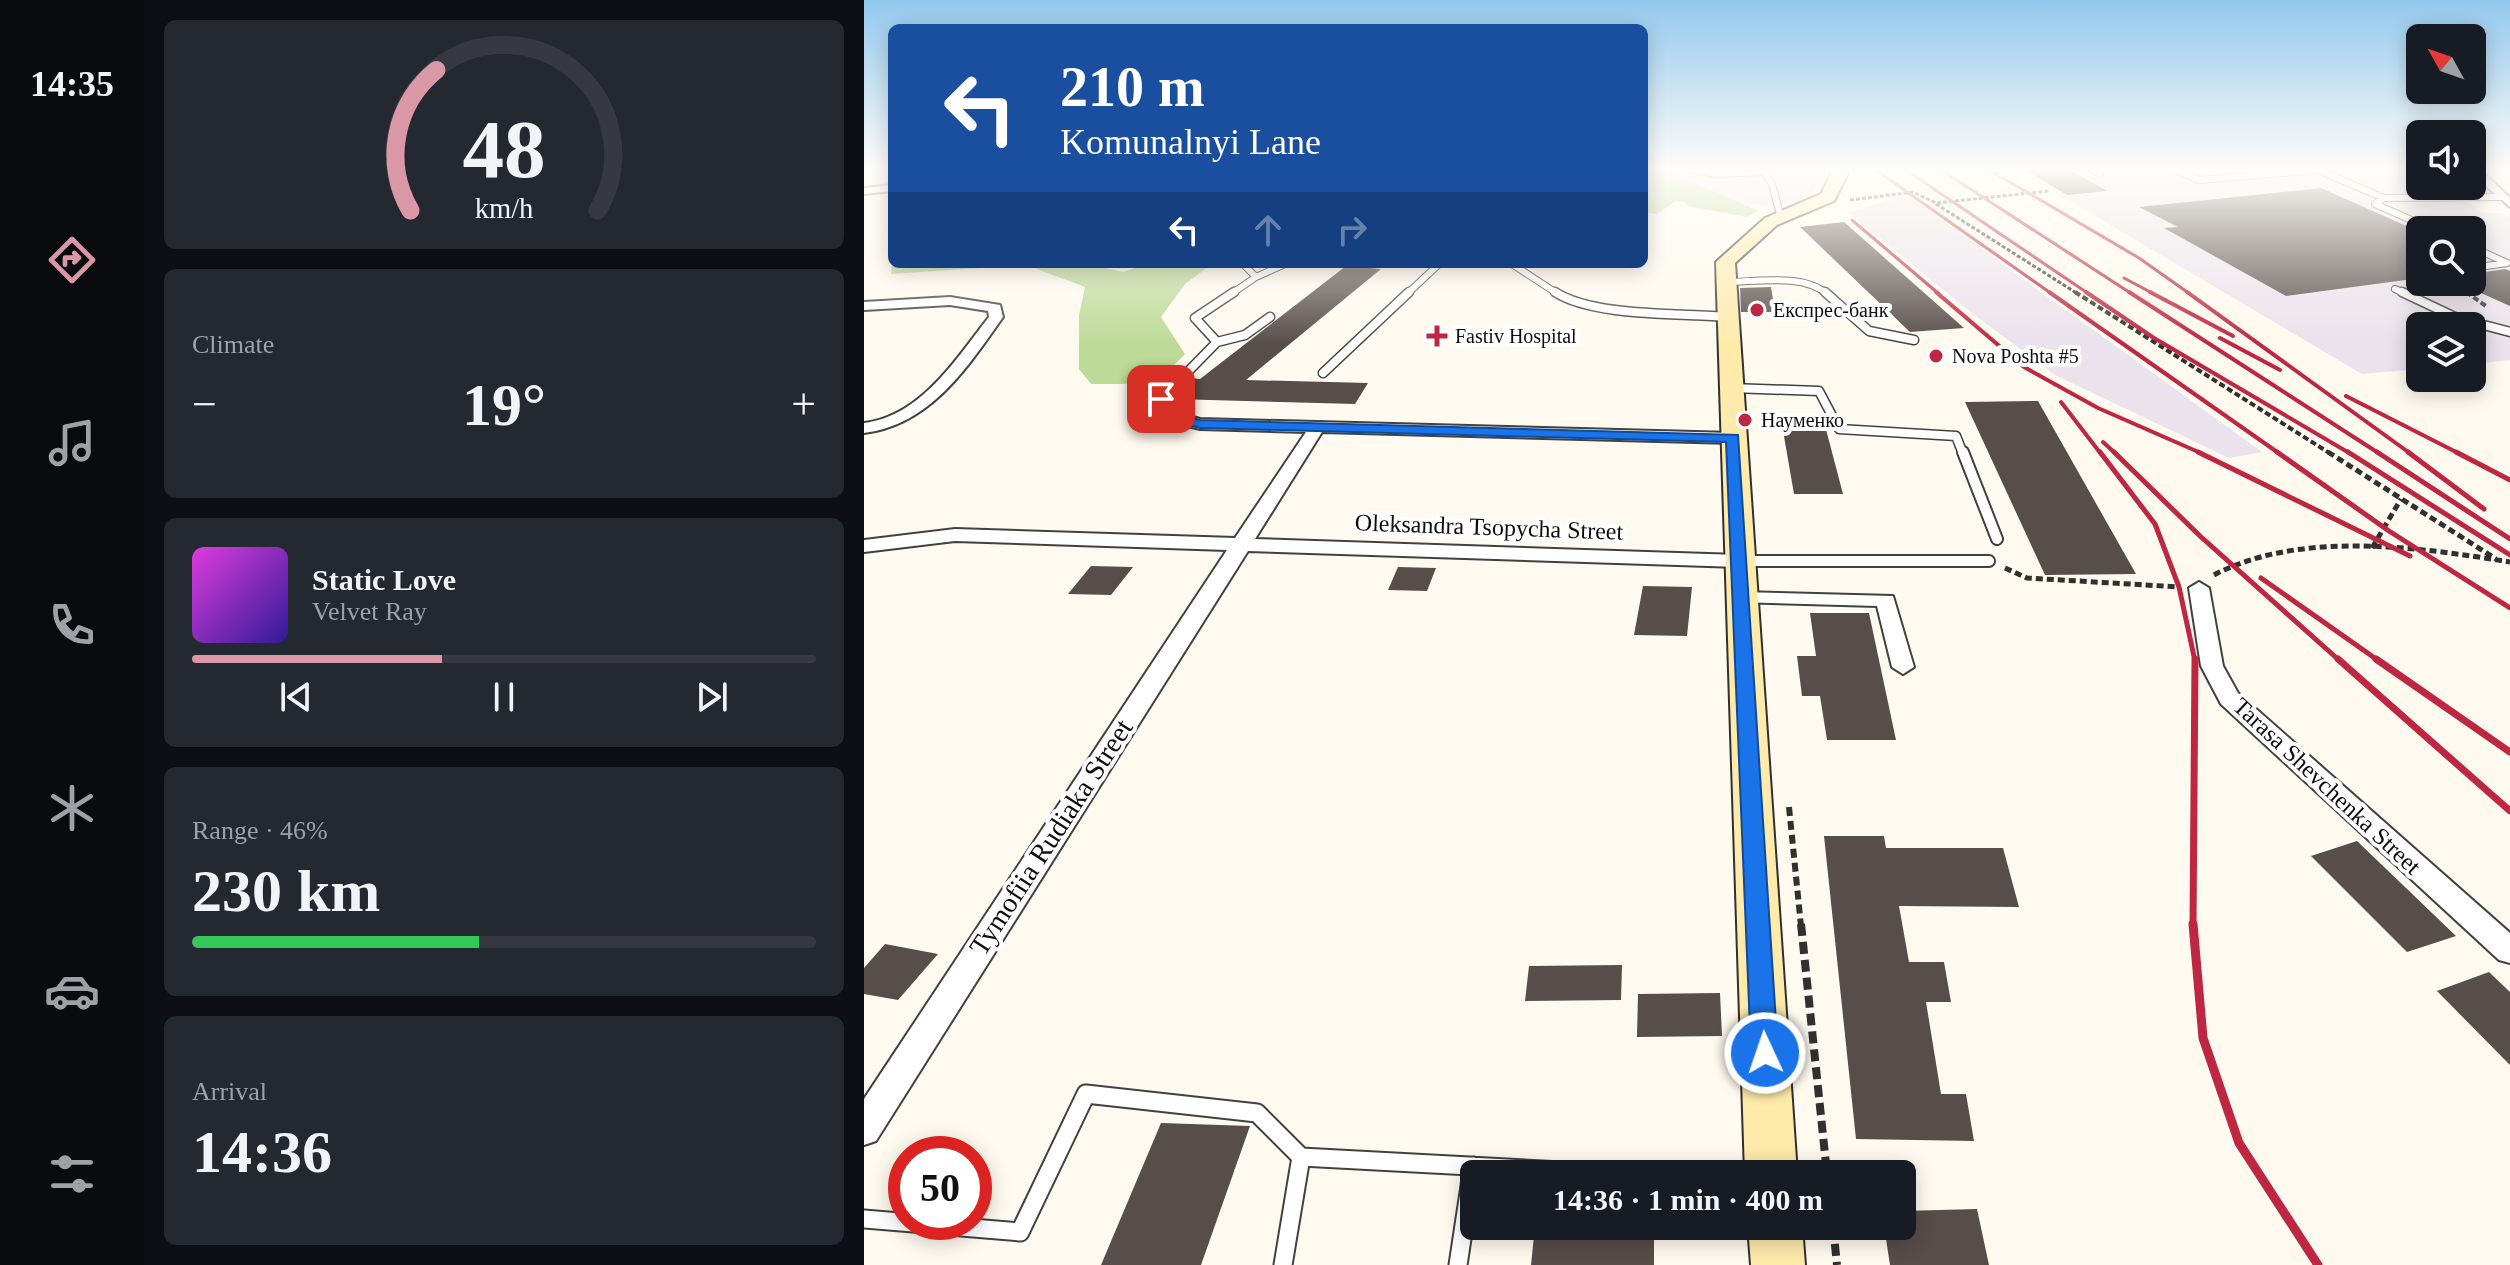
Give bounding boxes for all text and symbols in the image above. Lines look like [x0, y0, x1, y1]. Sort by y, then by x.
north arrow [2406, 24, 2486, 104]
map controls [2406, 24, 2486, 392]
icon: left [928, 56, 1032, 160]
text: 210 m [1060, 56, 1205, 118]
text: 14:35 [30, 64, 114, 104]
text: 48 [462, 102, 546, 194]
button: sound [2406, 120, 2486, 200]
text: Komunalnyi Lane [1060, 122, 1321, 162]
text: km/h [475, 193, 533, 224]
icon: left [1162, 208, 1206, 252]
icon: ahead [1246, 208, 1290, 252]
icon: right [1330, 208, 1374, 252]
button: search [2406, 216, 2486, 296]
icon: directions [44, 232, 100, 288]
place label: Експрес-банк [1773, 299, 1889, 322]
marker: Експрес-банк [1748, 301, 1766, 319]
button: layers [2406, 312, 2486, 392]
marker: Fastiv Hospital [1426, 325, 1448, 347]
place label: Fastiv Hospital [1455, 325, 1577, 348]
text: Climate [192, 330, 274, 359]
place label: Nova Poshta #5 [1952, 345, 2079, 367]
marker: Nova Poshta #5 [1927, 347, 1945, 365]
pin [1127, 365, 1195, 433]
text: 19° [462, 372, 546, 438]
icon: arrive [1139, 377, 1183, 421]
text: − [192, 380, 217, 429]
text: + [791, 380, 816, 429]
place label: Науменко [1761, 409, 1844, 432]
marker: Науменко [1736, 411, 1754, 429]
icon: music [44, 415, 100, 471]
street label: Oleksandra Tsopycha Street [1354, 509, 1624, 545]
text: Static Love [312, 563, 456, 596]
icon: phone [44, 597, 100, 653]
text: Velvet Ray [312, 597, 427, 626]
icon: previous [274, 675, 318, 719]
icon: pause [482, 675, 526, 719]
icon: next [690, 675, 734, 719]
street label: Tarasa Shevchenka Street [2228, 693, 2426, 880]
street label: Tymofiia Rudiaka Street [963, 713, 1139, 961]
icon: climate [44, 780, 100, 836]
text: Range · 46% [192, 816, 328, 845]
text: 230 km [192, 858, 380, 924]
icon: car [44, 963, 100, 1019]
position arrow [1723, 1011, 1807, 1095]
text: Arrival [192, 1077, 267, 1106]
text: 14:36 [192, 1119, 332, 1185]
speed limit sign: 50 [888, 1136, 992, 1240]
icon: filters [44, 1146, 100, 1202]
text: 14:36 · 1 min · 400 m [1553, 1183, 1823, 1216]

